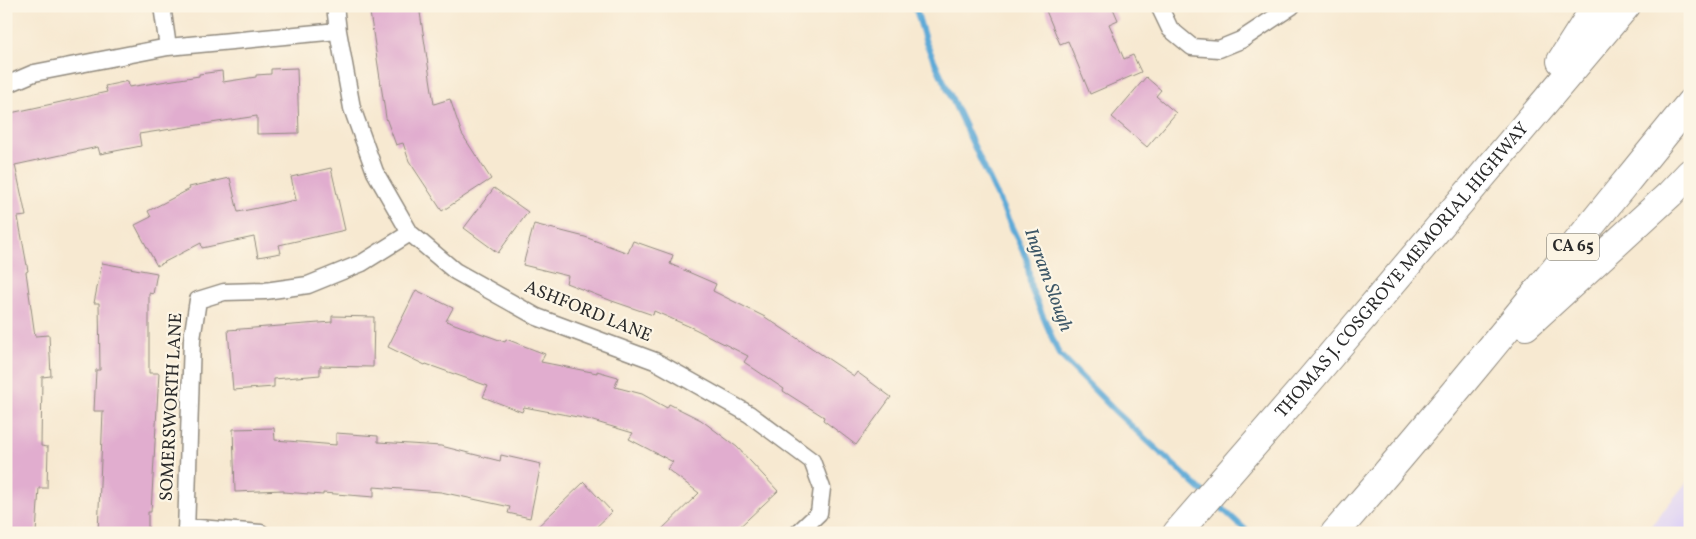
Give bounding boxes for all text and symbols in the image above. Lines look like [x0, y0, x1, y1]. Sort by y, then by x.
street label: THOMAS J. COSGROVE MEMORIAL HIGHWAY [1270, 117, 1535, 424]
water label: Ingram Slough [1017, 225, 1079, 335]
road number: CA 65 [1547, 233, 1599, 260]
street label: ASHFORD LANE [521, 275, 656, 349]
street label: SOMERSWORTH LANE [155, 312, 189, 502]

